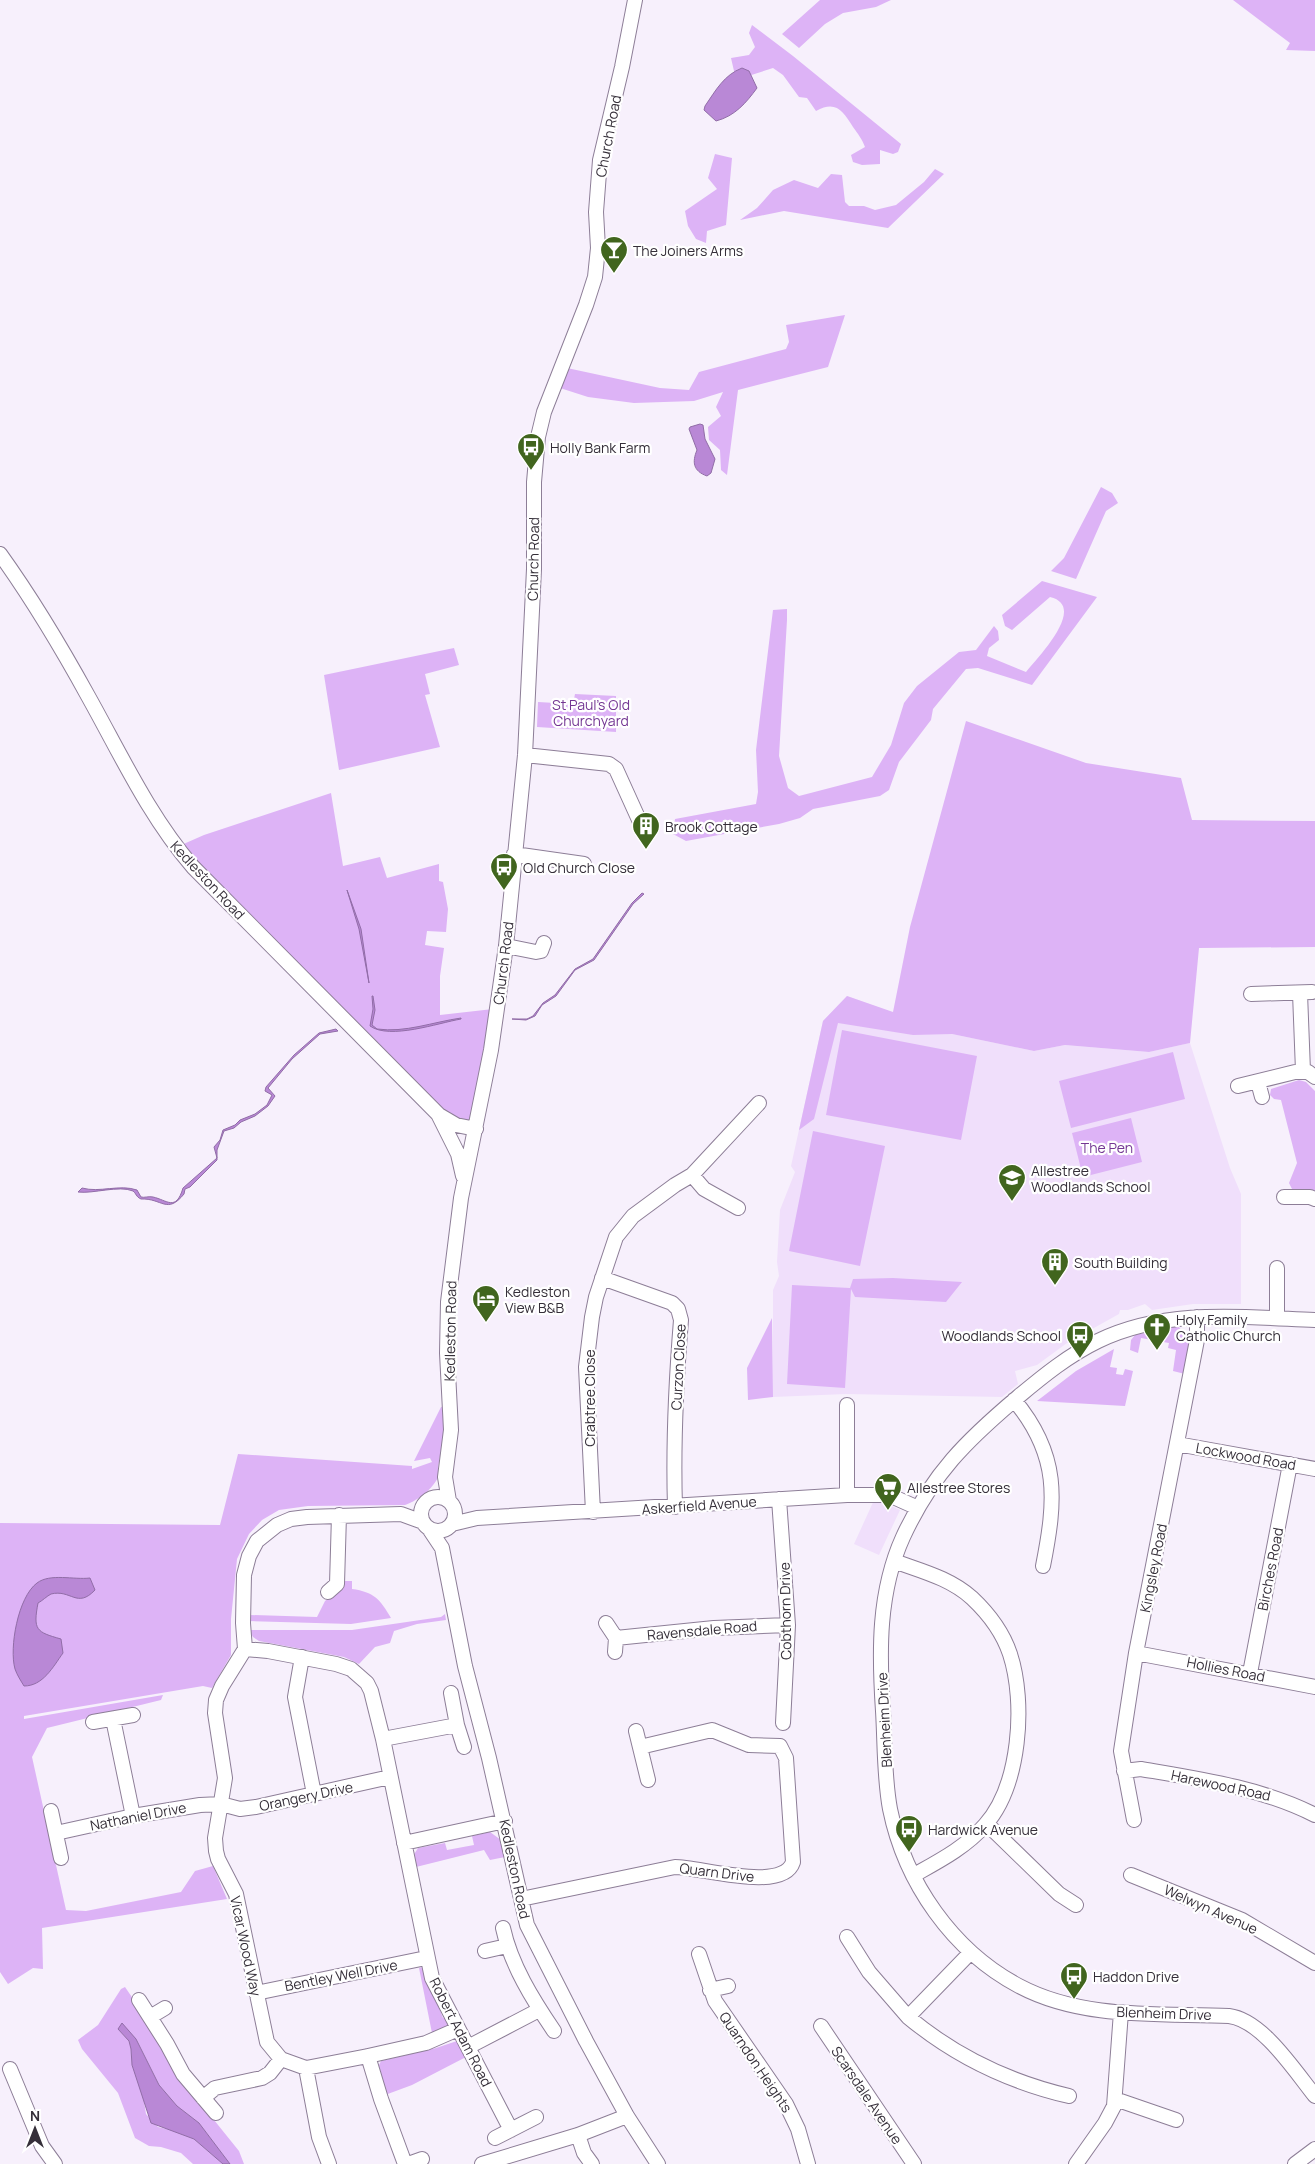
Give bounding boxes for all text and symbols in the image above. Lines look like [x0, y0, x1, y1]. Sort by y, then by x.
street label: Church Road [591, 93, 625, 179]
bar icon: The Joiners Arms [599, 235, 629, 274]
place label: The Joiners Arms [633, 241, 743, 260]
bus stop icon: Holly Bank Farm [516, 432, 546, 471]
place label: Holly Bank Farm [550, 438, 651, 457]
street label: Church Road [523, 517, 543, 601]
park label: St Paul's Old Churchyard [552, 695, 630, 730]
building icon: Brook Cottage [631, 811, 661, 850]
place label: Brook Cottage [665, 817, 758, 836]
street label: Kedleston Road [167, 837, 249, 923]
bus stop icon: Old Church Close [489, 852, 519, 891]
place label: Old Church Close [523, 858, 635, 877]
street label: Church Road [488, 920, 518, 1006]
park label: The Pen [1081, 1138, 1133, 1157]
place label: Allestree Woodlands School [1031, 1161, 1150, 1196]
school or university icon: Allestree Woodlands School [997, 1163, 1027, 1202]
building icon: South Building [1040, 1247, 1070, 1286]
place label: South Building [1074, 1253, 1168, 1272]
street label: Kedleston Road [440, 1280, 460, 1382]
place label: Kedleston View B&B [505, 1282, 570, 1317]
hotel icon: Kedleston View B&B [471, 1284, 501, 1323]
place label: Holy Family Catholic Church [1176, 1310, 1281, 1345]
church icon: Holy Family Catholic Church [1142, 1312, 1172, 1351]
bus stop icon: Woodlands School [1065, 1320, 1095, 1359]
street label: Curzon Close [666, 1323, 690, 1411]
place label: Woodlands School [942, 1326, 1061, 1345]
street label: Crabtree Close [580, 1349, 599, 1447]
street label: Lockwood Road [1194, 1438, 1298, 1474]
supermarket icon: Allestree Stores [873, 1472, 903, 1511]
place label: Allestree Stores [907, 1478, 1010, 1497]
street label: Askerfield Avenue [641, 1492, 757, 1518]
street label: Kingsley Road [1135, 1522, 1171, 1614]
street label: Birches Road [1253, 1526, 1287, 1612]
street label: Cobthorn Drive [775, 1562, 795, 1660]
street label: Ravensdale Road [646, 1616, 758, 1644]
street label: Hollies Road [1185, 1652, 1267, 1686]
street label: Blenheim Drive [872, 1672, 896, 1768]
street label: Harewood Road [1169, 1765, 1273, 1805]
street label: Orangery Drive [257, 1777, 355, 1815]
street label: Nathaniel Drive [88, 1797, 188, 1835]
bus stop icon: Hardwick Avenue [894, 1814, 924, 1853]
street label: Kedleston Road [495, 1818, 535, 1920]
place label: Hardwick Avenue [928, 1820, 1038, 1839]
street label: Quarn Drive [679, 1858, 755, 1886]
street label: Welwyn Avenue [1161, 1880, 1261, 1938]
street label: Vicar Wood Way [226, 1894, 266, 1998]
street label: Bentley Well Drive [283, 1955, 399, 1995]
bus stop icon: Haddon Drive [1059, 1961, 1089, 2000]
place label: Haddon Drive [1093, 1967, 1179, 1986]
street label: Robert Adam Road [425, 1974, 497, 2090]
street label: Blenheim Drive [1116, 2002, 1212, 2024]
street label: Quarndon Heights [715, 2008, 797, 2116]
street label: Scarsdale Avenue [827, 2042, 907, 2148]
north arrow [10, 2104, 60, 2154]
text: N [30, 2106, 40, 2125]

